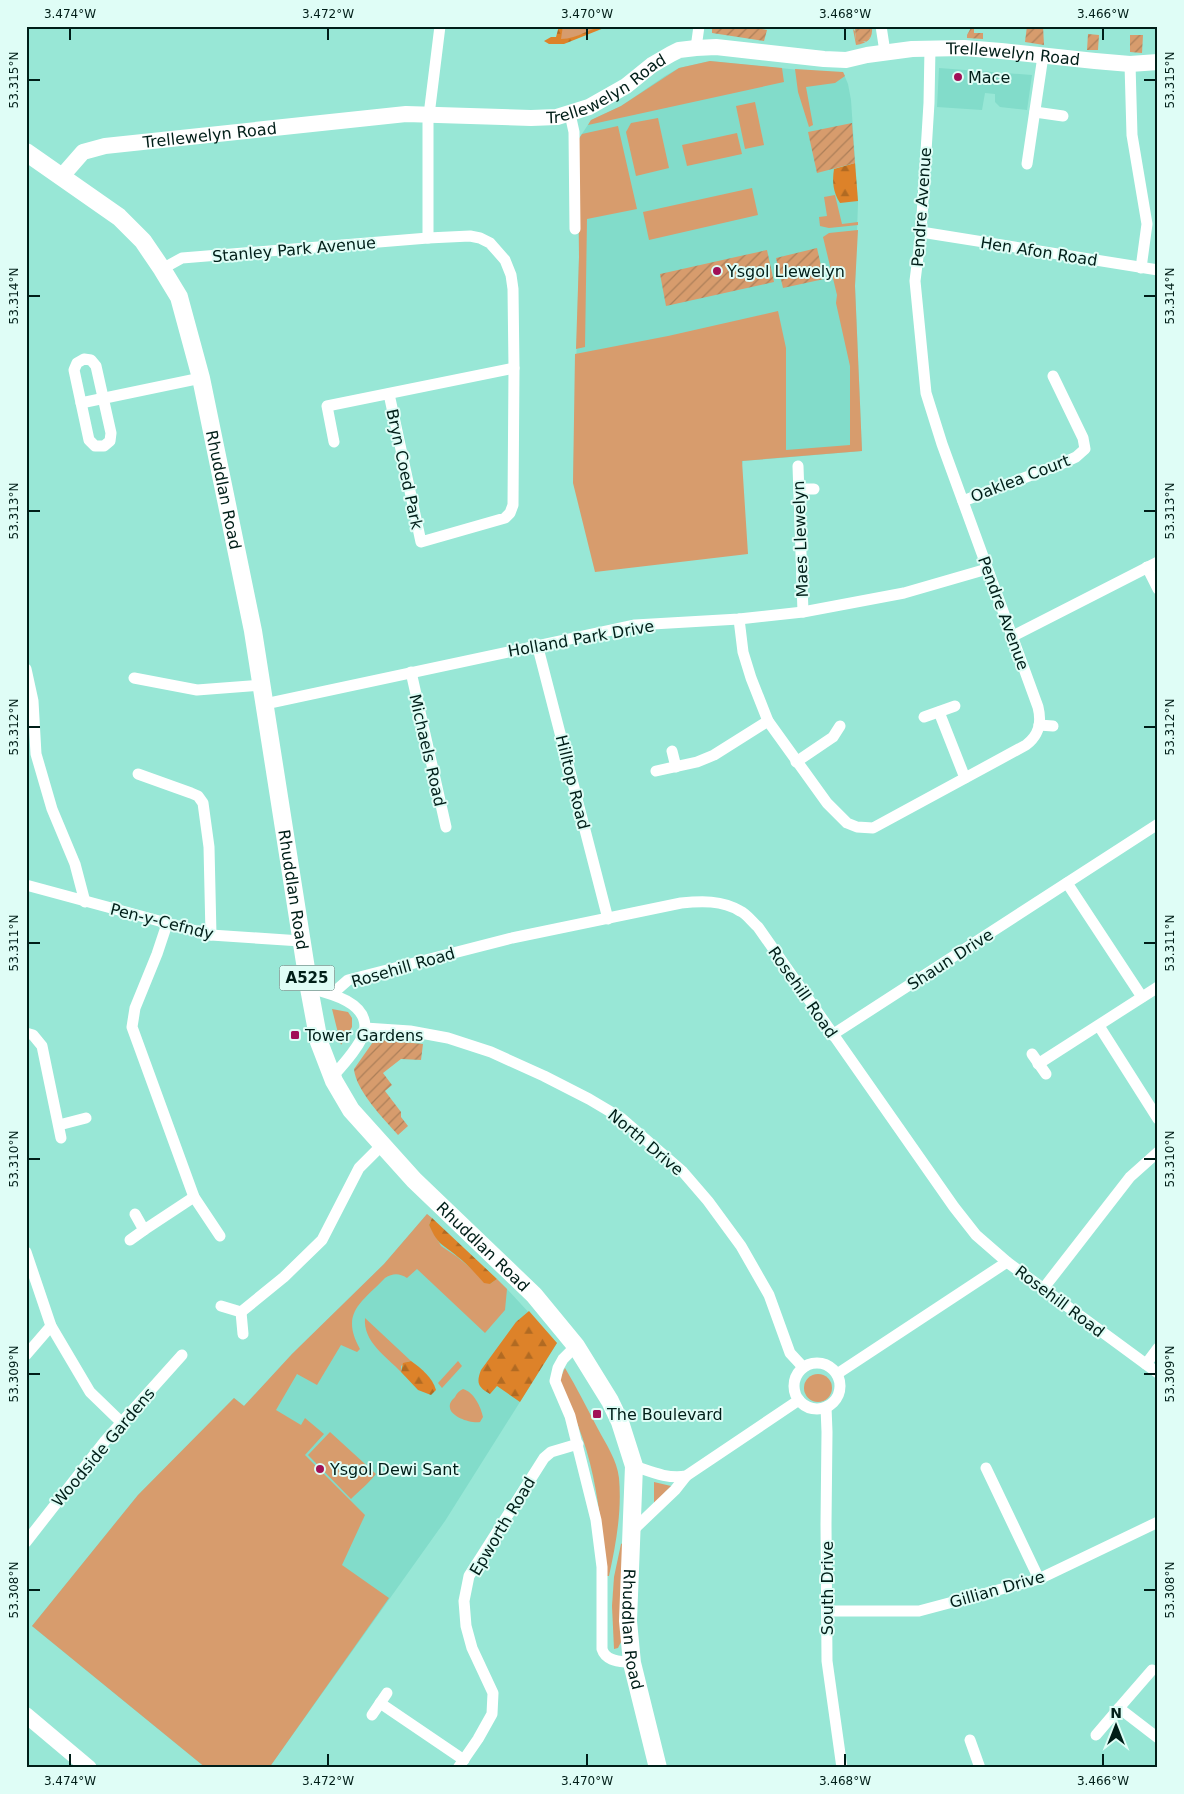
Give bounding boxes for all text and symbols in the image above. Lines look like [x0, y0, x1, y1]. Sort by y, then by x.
text: 3.474°W [44, 7, 96, 21]
text: 3.472°W [302, 7, 354, 21]
text: 3.470°W [561, 7, 613, 21]
text: 3.468°W [819, 7, 871, 21]
text: 3.466°W [1077, 7, 1129, 21]
street label: Trellewelyn Road [945, 39, 1081, 69]
street label: Trellewelyn Road [545, 50, 669, 127]
text: 53.315°N [7, 52, 21, 108]
text: 53.315°N [1163, 52, 1177, 108]
place label: Mace [968, 68, 1010, 87]
marker: Mace [952, 71, 964, 83]
street label: Trellewelyn Road [141, 119, 278, 152]
street label: Pendre Avenue [908, 147, 935, 267]
street label: Stanley Park Avenue [211, 233, 377, 266]
street label: Hen Afon Road [979, 233, 1099, 270]
place label: Ysgol Llewelyn [726, 262, 845, 281]
marker: Ysgol Llewelyn [711, 265, 723, 277]
text: 53.314°N [7, 268, 21, 324]
text: 53.314°N [1163, 268, 1177, 324]
street label: Bryn Coed Park [382, 407, 427, 532]
street label: Rhuddlan Road [202, 428, 245, 551]
street label: Oaklea Court [968, 451, 1073, 506]
street label: Maes Llewelyn [789, 480, 812, 598]
text: 53.313°N [7, 483, 21, 539]
text: 53.313°N [1163, 483, 1177, 539]
street label: Pendre Avenue [974, 554, 1033, 673]
street label: Holland Park Drive [506, 616, 656, 661]
street label: Michaels Road [405, 692, 450, 808]
text: 53.312°N [7, 699, 21, 755]
text: 53.312°N [1163, 699, 1177, 755]
street label: Hilltop Road [552, 733, 593, 831]
street label: Rhuddlan Road [274, 828, 312, 951]
street label: Pen-y-Cefndy [108, 899, 216, 944]
text: 53.311°N [7, 915, 21, 971]
text: 53.311°N [1163, 915, 1177, 971]
street label: Shaun Drive [904, 925, 997, 994]
street label: Rosehill Road [764, 943, 841, 1042]
street label: Rosehill Road [349, 944, 457, 991]
road number: A525 [280, 966, 334, 990]
place label: Tower Gardens [304, 1026, 423, 1045]
marker: Tower Gardens [289, 1029, 301, 1041]
street label: North Drive [604, 1105, 687, 1179]
text: 53.310°N [7, 1131, 21, 1187]
text: 53.310°N [1163, 1131, 1177, 1187]
street label: Rhuddlan Road [433, 1198, 533, 1296]
street label: Rosehill Road [1011, 1262, 1108, 1341]
text: 53.309°N [7, 1346, 21, 1402]
text: 53.309°N [1163, 1346, 1177, 1402]
street label: Woodside Gardens [48, 1384, 159, 1511]
place label: The Boulevard [606, 1405, 723, 1424]
marker: The Boulevard [591, 1408, 603, 1420]
place label: Ysgol Dewi Sant [329, 1460, 459, 1479]
marker: Ysgol Dewi Sant [314, 1463, 326, 1475]
street label: Epworth Road [466, 1474, 539, 1579]
street label: South Drive [818, 1541, 837, 1635]
text: 53.308°N [7, 1562, 21, 1618]
text: 53.308°N [1163, 1562, 1177, 1618]
street label: Gillian Drive [947, 1567, 1047, 1612]
street label: Rhuddlan Road [618, 1568, 647, 1692]
north arrow [1092, 1702, 1142, 1752]
text: N [1110, 1705, 1122, 1721]
text: 3.474°W [44, 1774, 96, 1788]
text: 3.472°W [302, 1774, 354, 1788]
text: 3.470°W [561, 1774, 613, 1788]
text: 3.468°W [819, 1774, 871, 1788]
text: 3.466°W [1077, 1774, 1129, 1788]

